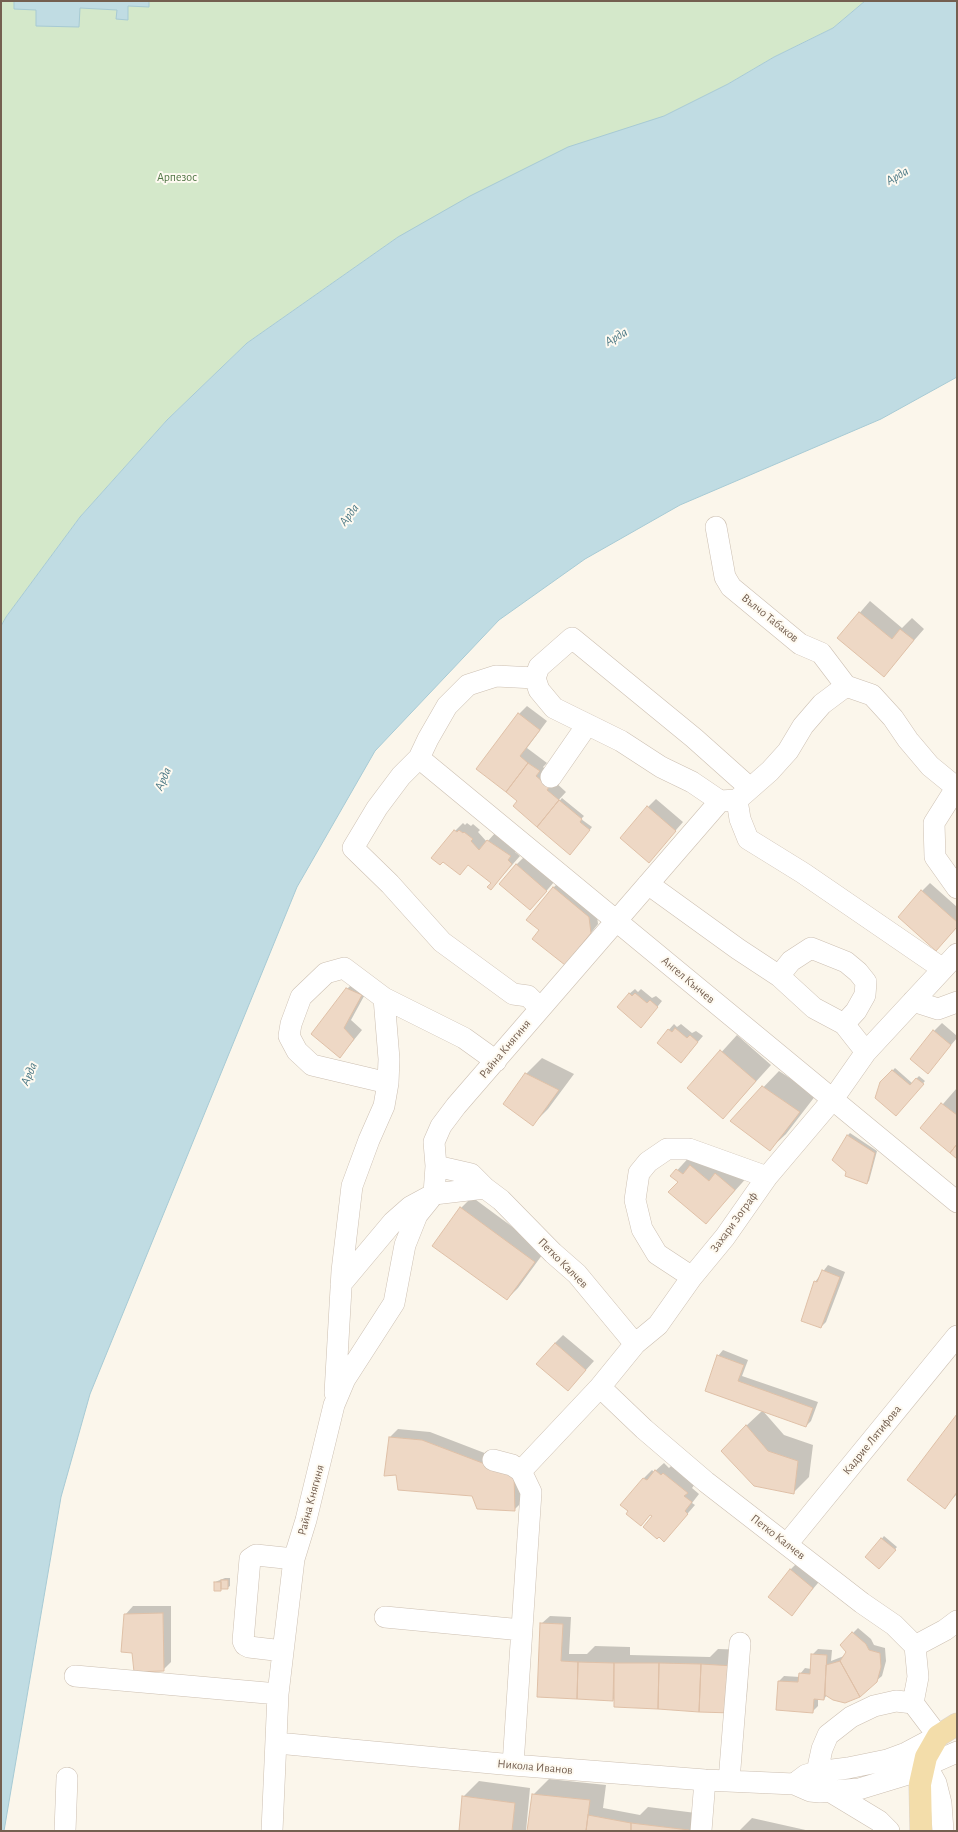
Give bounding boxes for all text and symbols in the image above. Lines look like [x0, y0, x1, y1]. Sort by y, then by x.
water label: Арда [883, 163, 911, 189]
park label: Арпезос [157, 170, 197, 184]
water label: Арда [602, 324, 630, 350]
water label: Арда [336, 501, 362, 529]
street label: Вълчо Табаков [739, 591, 801, 645]
water label: Арда [151, 765, 175, 793]
street label: Ангел Кънчев [658, 953, 718, 1007]
street label: Райна Княгиня [476, 1017, 534, 1081]
water label: Арда [17, 1060, 41, 1088]
street label: Захари Зограф [707, 1189, 761, 1255]
street label: Петко Калчев [535, 1235, 591, 1291]
street label: Кадрие Лятифова [840, 1402, 904, 1478]
street label: Райна Княгиня [295, 1463, 327, 1537]
street label: Петко Калчев [748, 1511, 808, 1563]
street label: Никола Иванов [497, 1757, 573, 1777]

